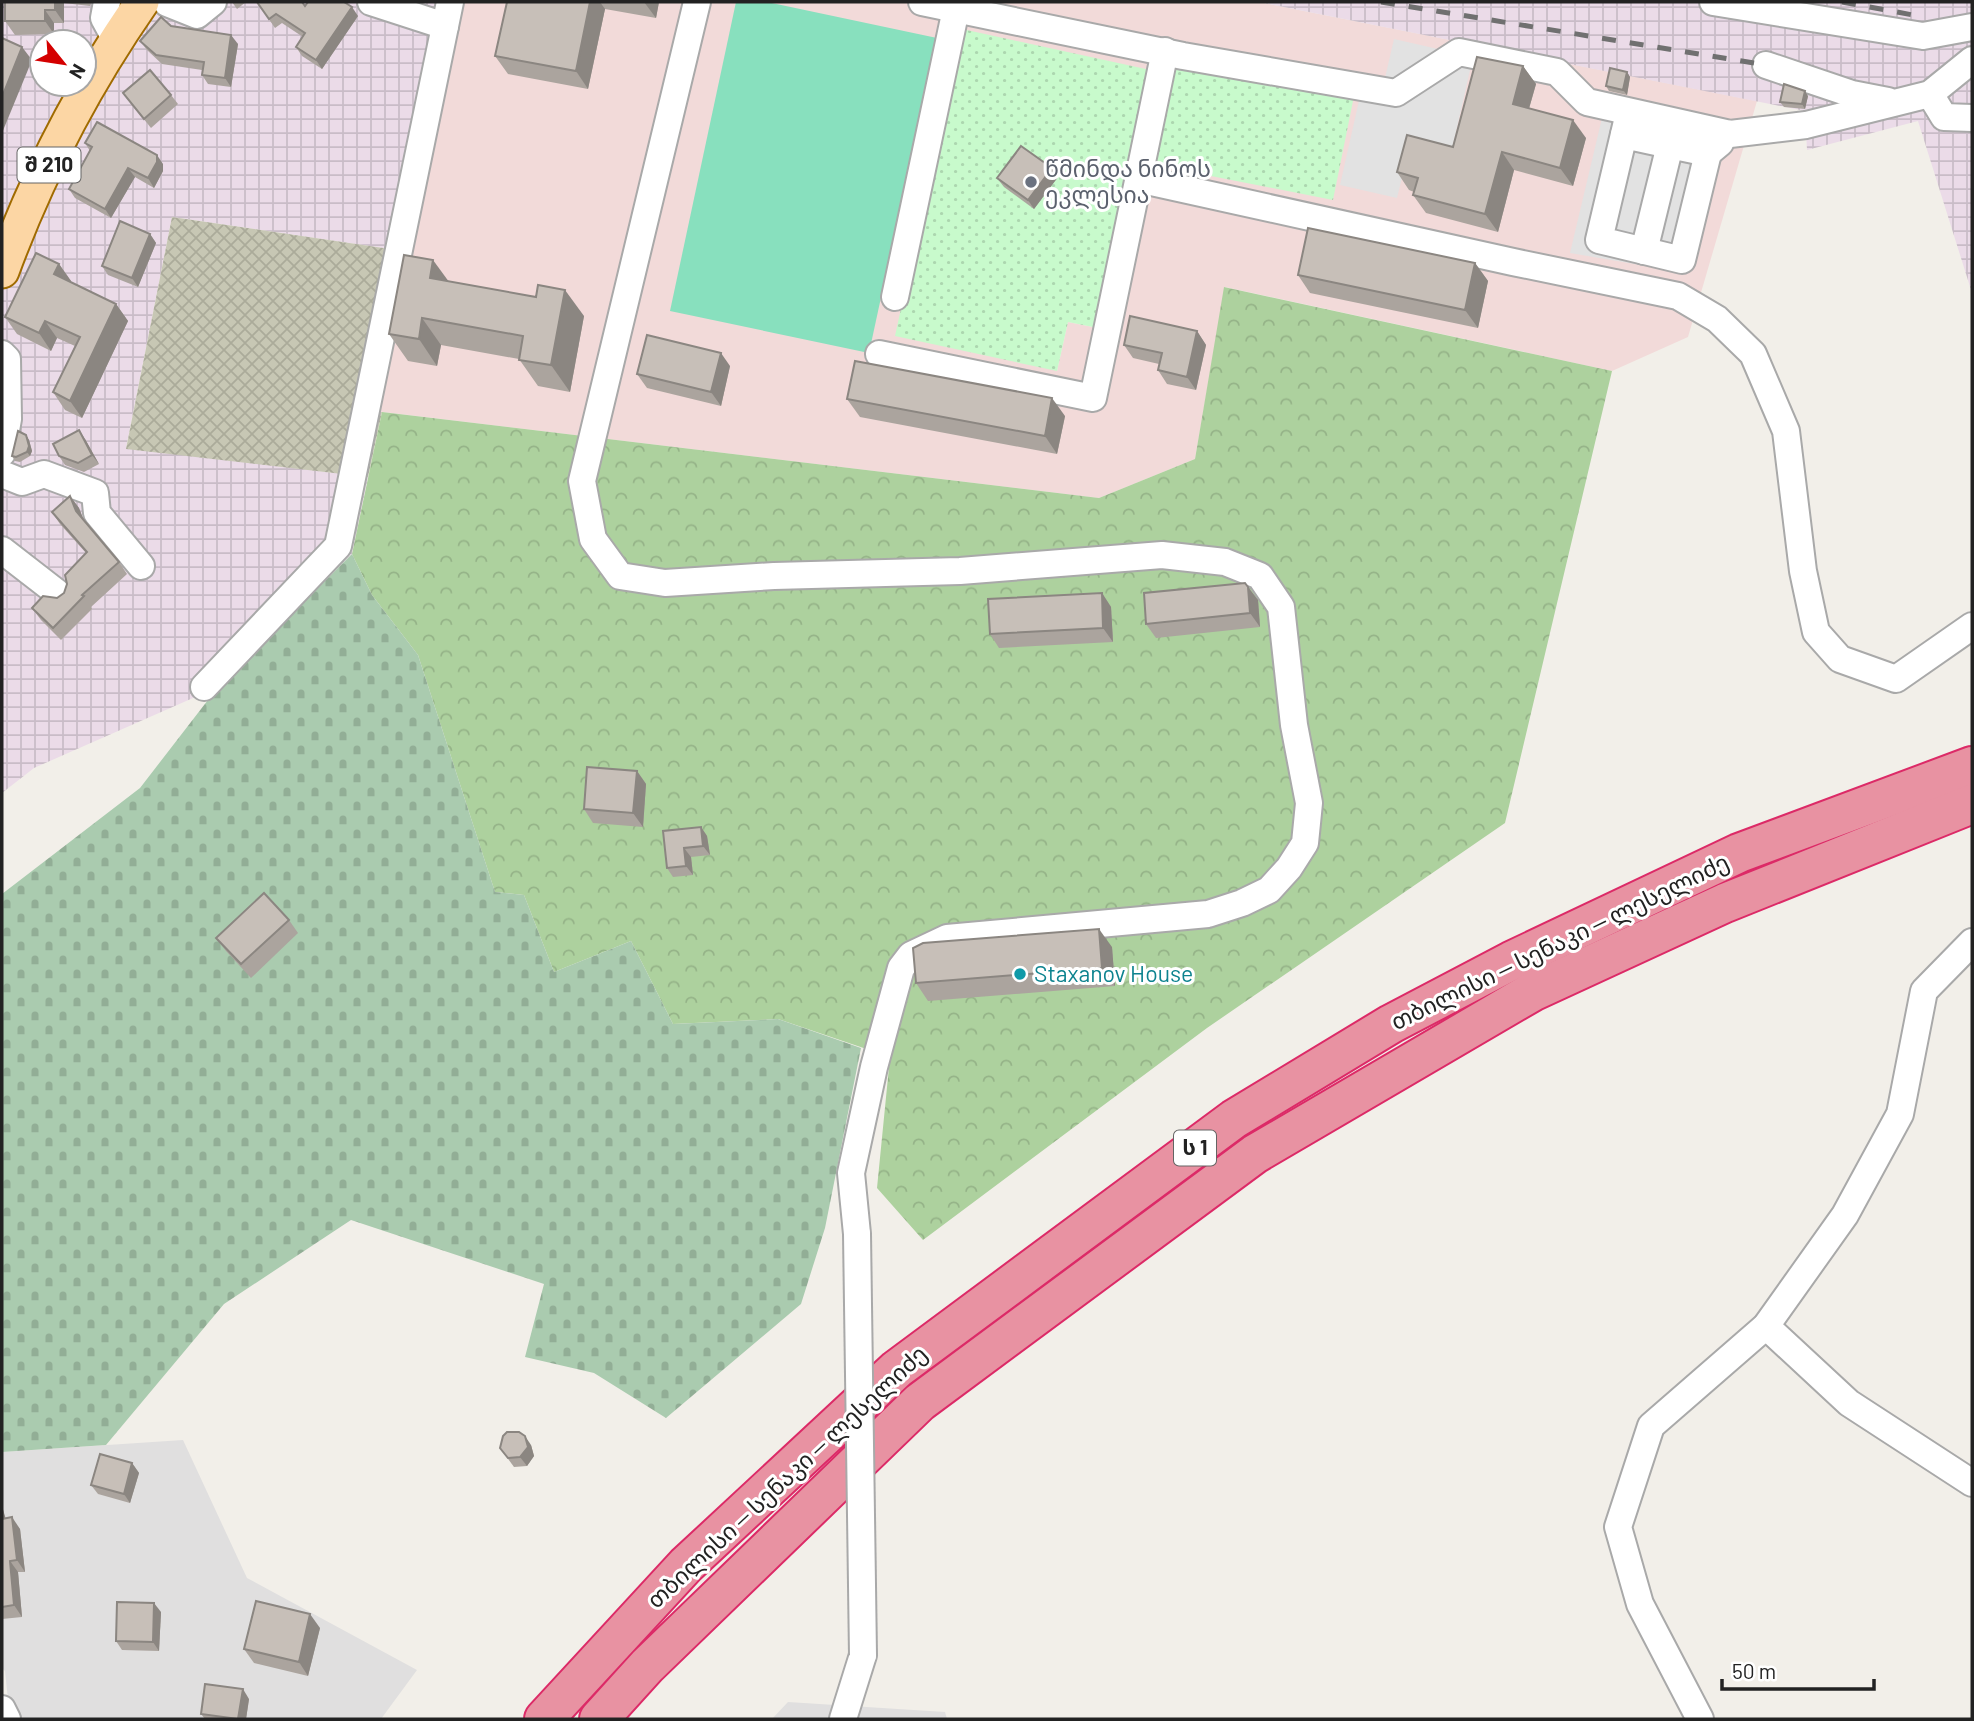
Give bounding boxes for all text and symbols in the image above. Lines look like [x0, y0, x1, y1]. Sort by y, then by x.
north arrow [28, 28, 98, 98]
text: N [65, 61, 91, 83]
road number: შ 210 [18, 148, 80, 182]
place label: წმინდა ნინოს ეკლესია [1045, 154, 1211, 209]
marker: წმინდა ნინოს ეკლესია [1023, 174, 1039, 190]
street label: თბილისი — სენაკი — ლესელიძე [1386, 847, 1734, 1036]
place label: Staxanov House [1034, 959, 1193, 987]
marker: Staxanov House [1012, 966, 1028, 982]
road number: ს 1 [1174, 1130, 1216, 1166]
street label: თბილისი — სენაკი — ლესელიძე [641, 1339, 933, 1614]
scale bar [1722, 1648, 1874, 1692]
text: 50 m [1732, 1658, 1776, 1683]

